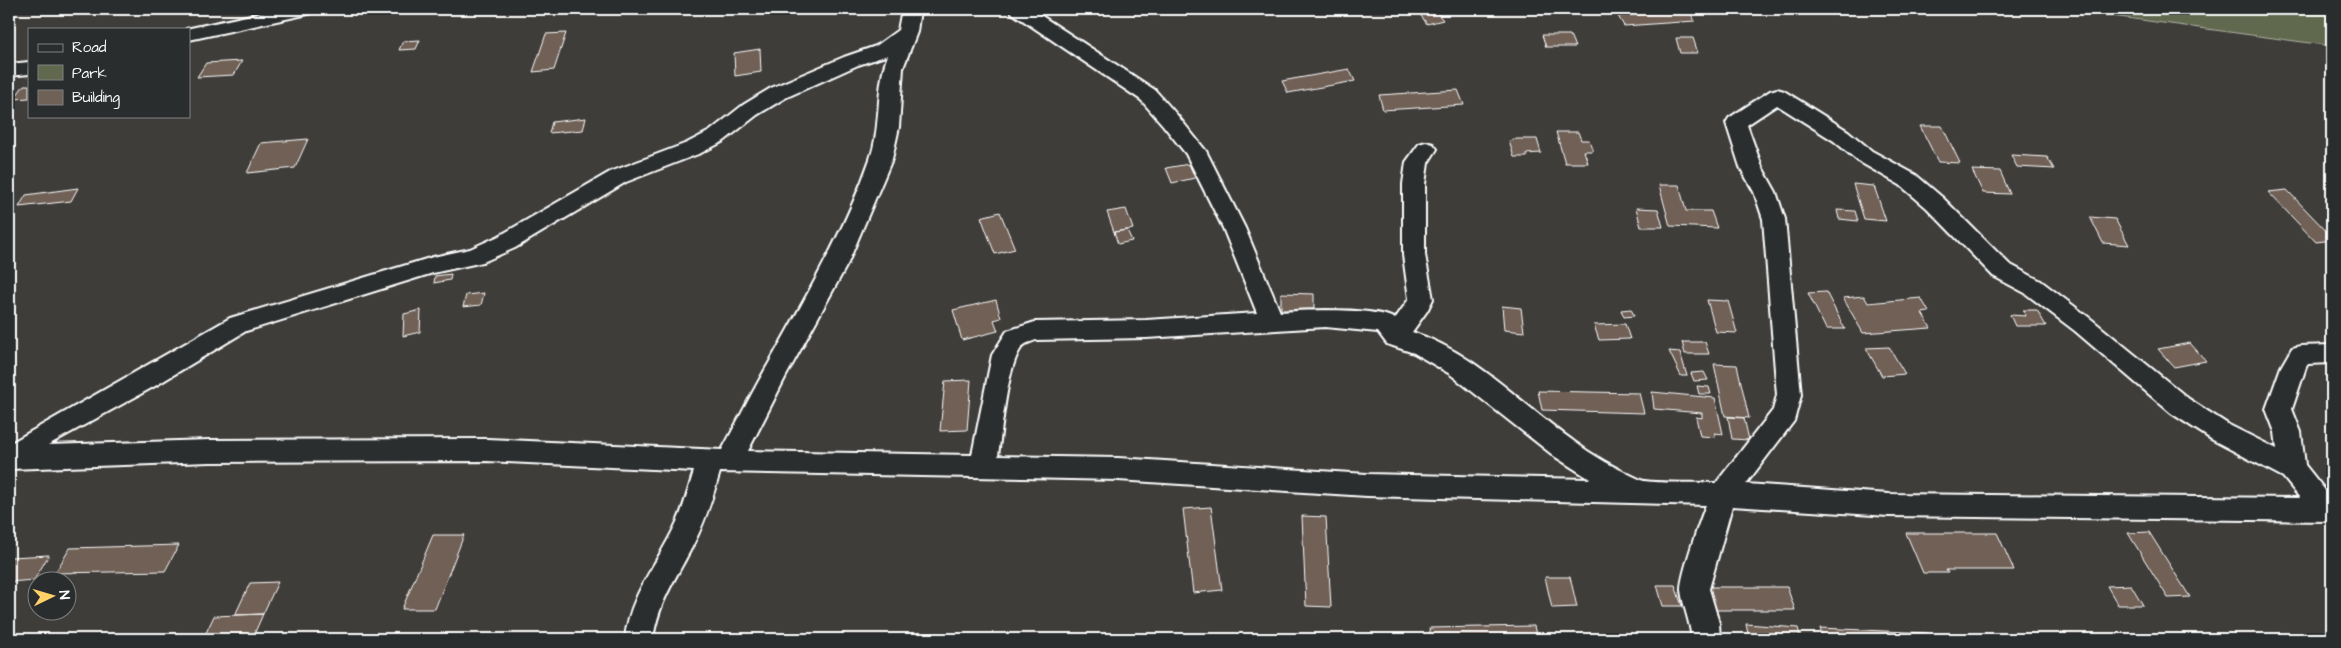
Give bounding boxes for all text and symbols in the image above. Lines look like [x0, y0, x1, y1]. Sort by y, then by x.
legend [28, 28, 190, 118]
text: Road [72, 37, 107, 58]
text: Park [72, 63, 107, 84]
text: Building [72, 87, 120, 109]
north arrow [28, 570, 78, 620]
text: N [54, 590, 74, 600]

